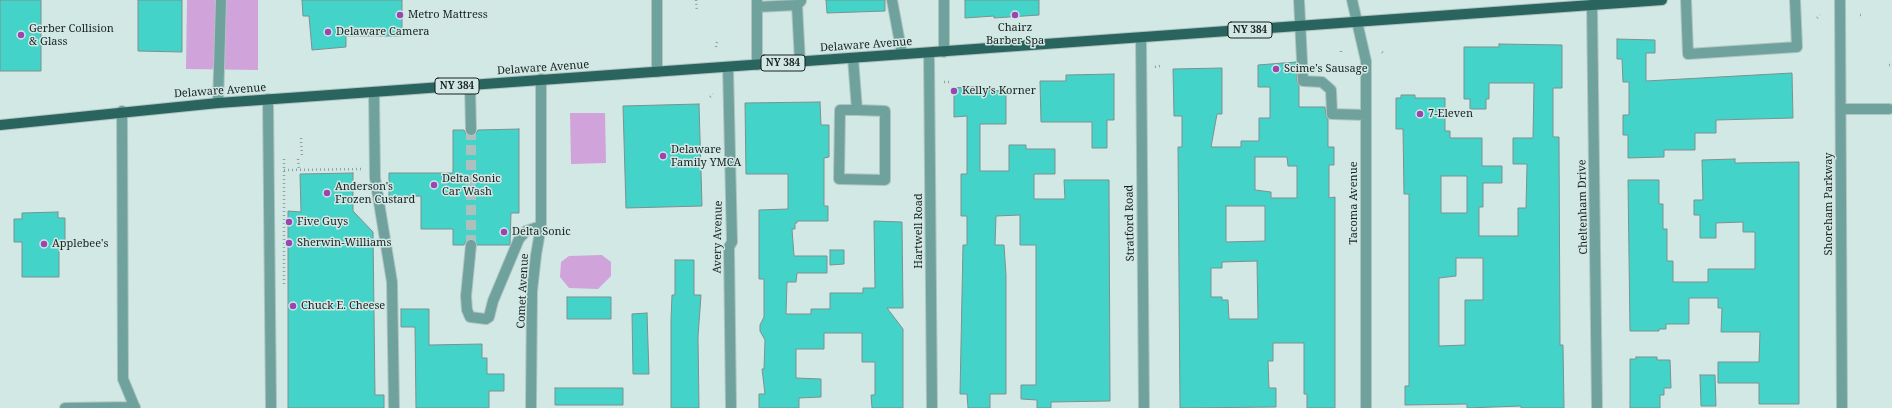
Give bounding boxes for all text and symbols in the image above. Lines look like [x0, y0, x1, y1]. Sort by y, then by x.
place label: Metro Mattress [408, 8, 488, 22]
marker: Metro Mattress [395, 10, 405, 20]
marker: Chairz Barber Spa [1010, 10, 1020, 20]
place label: Chairz Barber Spa [986, 21, 1044, 47]
place label: Gerber Collision & Glass [29, 22, 114, 48]
road number: NY 384 [1228, 22, 1272, 38]
place label: Delaware Camera [336, 25, 429, 39]
marker: Delaware Camera [323, 27, 333, 37]
marker: Gerber Collision & Glass [16, 30, 26, 40]
street label: Delaware Avenue [819, 35, 913, 55]
road number: NY 384 [761, 55, 805, 71]
street label: Delaware Avenue [496, 58, 590, 78]
place label: Scime's Sausage [1284, 62, 1368, 76]
marker: Scime's Sausage [1271, 64, 1281, 74]
road number: NY 384 [435, 78, 479, 94]
street label: Delaware Avenue [173, 81, 267, 101]
place label: Kelly's Korner [962, 84, 1036, 98]
marker: Kelly's Korner [949, 86, 959, 96]
place label: 7-Eleven [1428, 107, 1473, 121]
marker: 7-Eleven [1415, 109, 1425, 119]
place label: Delaware Family YMCA [671, 143, 741, 169]
marker: Delaware Family YMCA [658, 151, 668, 161]
street label: Shoreham Parkway [1822, 153, 1836, 255]
street label: Cheltenham Drive [1576, 159, 1590, 255]
street label: Tacoma Avenue [1347, 161, 1361, 245]
place label: Delta Sonic Car Wash [442, 172, 501, 198]
place label: Anderson's Frozen Custard [335, 180, 415, 206]
marker: Delta Sonic Car Wash [429, 180, 439, 190]
street label: Stratford Road [1123, 185, 1137, 261]
marker: Anderson's Frozen Custard [322, 188, 332, 198]
street label: Hartwell Road [912, 193, 926, 269]
street label: Avery Avenue [711, 200, 725, 274]
place label: Five Guys [297, 215, 348, 229]
marker: Five Guys [284, 217, 294, 227]
place label: Delta Sonic [512, 225, 571, 239]
marker: Delta Sonic [499, 227, 509, 237]
place label: Sherwin-Williams [297, 236, 391, 250]
place label: Applebee's [52, 237, 108, 251]
marker: Sherwin-Williams [284, 238, 294, 248]
marker: Applebee's [39, 239, 49, 249]
street label: Comet Avenue [514, 253, 532, 329]
place label: Chuck E. Cheese [301, 299, 385, 313]
marker: Chuck E. Cheese [288, 301, 298, 311]

